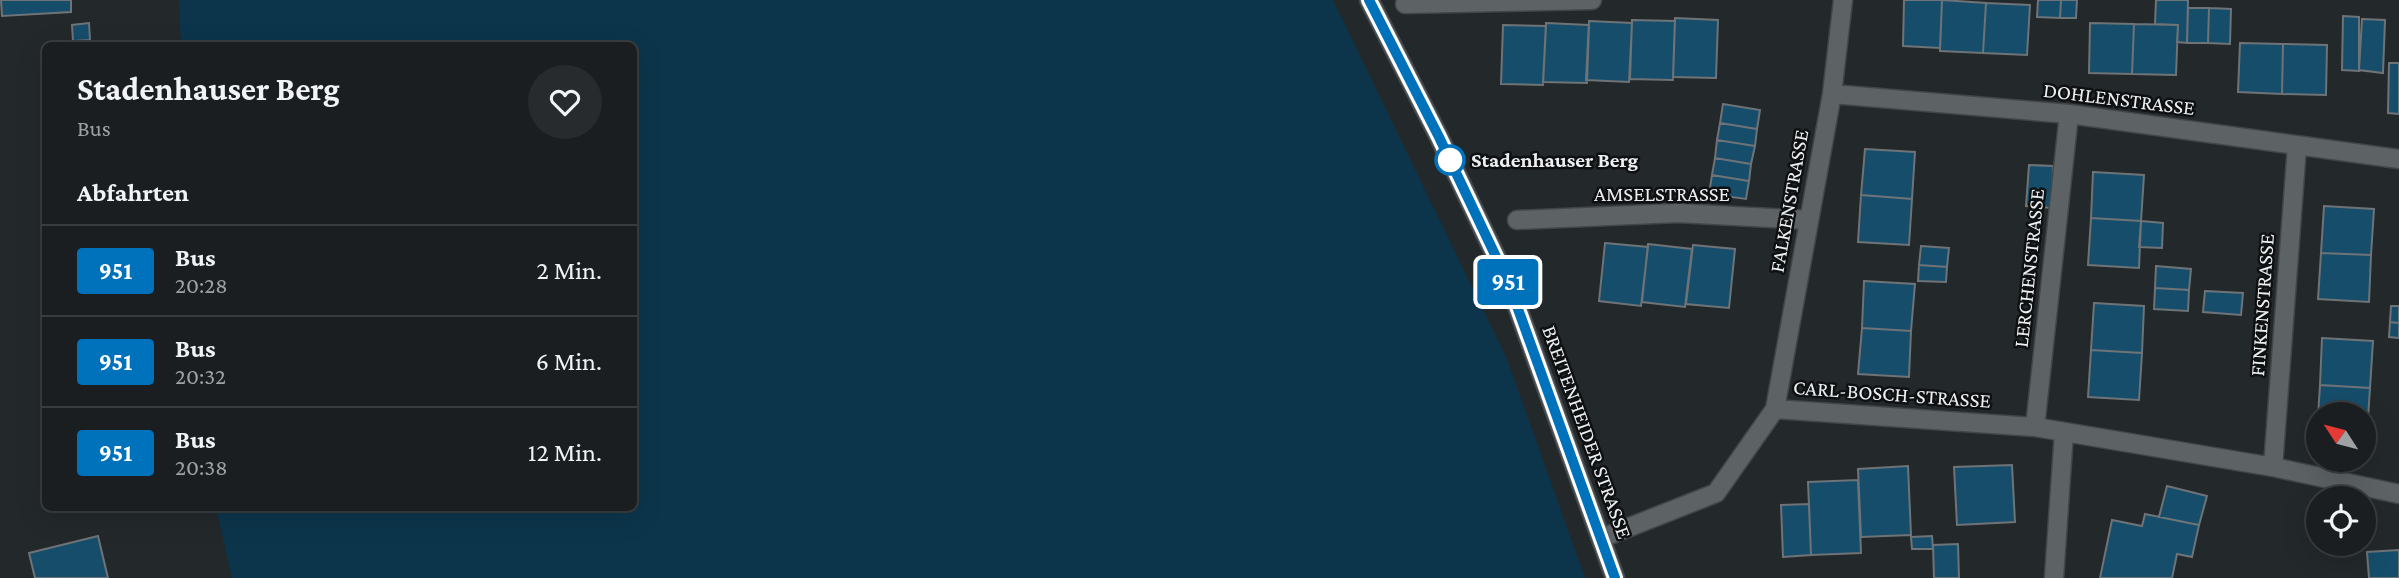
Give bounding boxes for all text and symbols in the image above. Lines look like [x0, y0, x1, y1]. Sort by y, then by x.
button: heart [528, 65, 602, 139]
text: Stadenhauser Berg [77, 70, 340, 107]
street label: DOHLENSTRASSE [2042, 78, 2196, 120]
text: Bus [77, 115, 111, 141]
street label: FALKENSTRASSE [1765, 128, 1813, 274]
marker: Stadenhauser Berg [1435, 145, 1465, 175]
place label: Stadenhauser Berg [1471, 148, 1639, 172]
text: Abfahrten [77, 178, 189, 207]
street label: AMSELSTRASSE [1594, 182, 1730, 206]
street label: LERCHENSTRASSE [2009, 187, 2049, 349]
street label: FINKENSTRASSE [2245, 233, 2279, 377]
text: Bus [175, 243, 216, 272]
text: 2 Min. [536, 256, 602, 285]
text: 951 [99, 257, 132, 284]
line badge: 951 [1468, 259, 1548, 305]
text: 951 [1491, 268, 1525, 295]
text: 20:28 [175, 272, 228, 298]
street label: BREITENHEIDER STRASSE [1537, 322, 1637, 542]
text: Bus [175, 334, 216, 363]
text: 6 Min. [536, 347, 602, 376]
text: 951 [99, 348, 132, 375]
text: 20:32 [175, 363, 226, 389]
street label: CARL-BOSCH-STRASSE [1792, 375, 1992, 413]
north arrow [2306, 402, 2376, 472]
map controls [2306, 402, 2376, 556]
text: Bus [175, 425, 216, 454]
text: 12 Min. [528, 438, 602, 467]
text: 951 [99, 439, 132, 466]
text: 20:38 [175, 454, 228, 480]
button: locate [2306, 486, 2376, 556]

